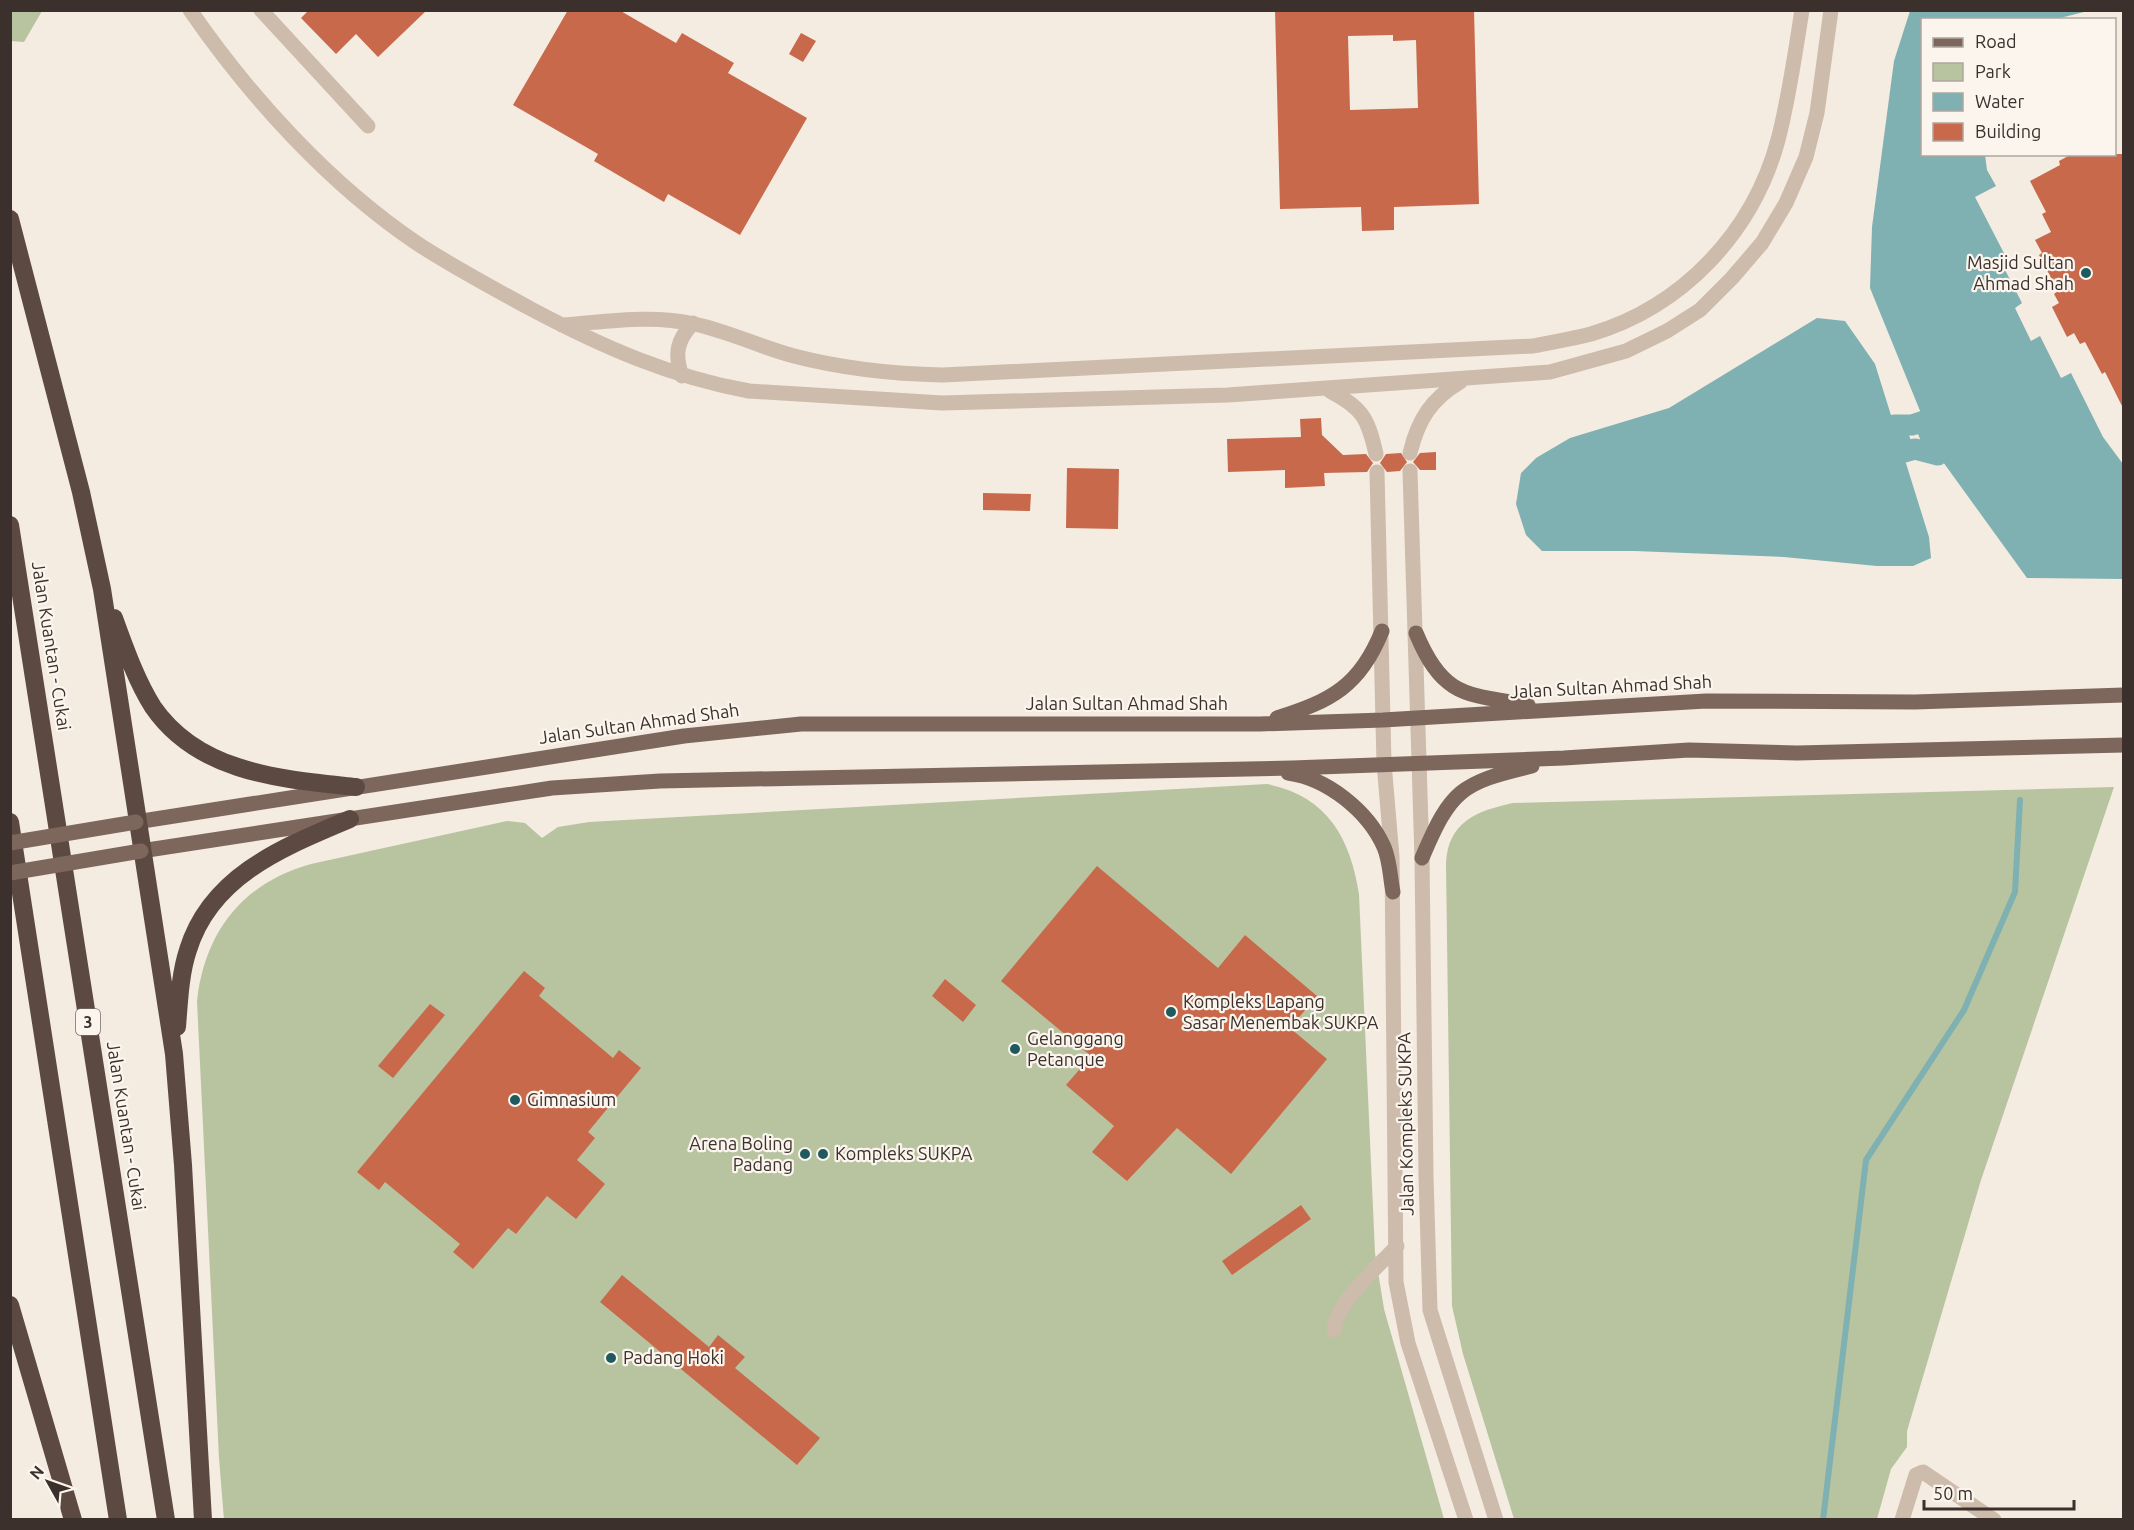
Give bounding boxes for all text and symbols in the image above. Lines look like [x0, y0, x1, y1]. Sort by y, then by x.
legend [1921, 18, 2116, 156]
text: Road [1975, 31, 2017, 51]
text: Park [1975, 61, 2011, 81]
text: Water [1975, 91, 2025, 111]
text: Building [1975, 121, 2041, 141]
place label: Masjid Sultan Ahmad Shah [1967, 252, 2074, 293]
marker: Masjid Sultan Ahmad Shah [2079, 266, 2093, 280]
street label: Jalan Kuantan - Cukai [29, 560, 75, 732]
street label: Jalan Sultan Ahmad Shah [1509, 671, 1712, 701]
street label: Jalan Sultan Ahmad Shah [1026, 693, 1228, 713]
street label: Jalan Sultan Ahmad Shah [537, 699, 740, 747]
place label: Kompleks Lapang Sasar Menembak SUKPA [1183, 991, 1379, 1032]
marker: Kompleks Lapang Sasar Menembak SUKPA [1164, 1005, 1178, 1019]
road number: 3 [76, 1009, 100, 1035]
place label: Gelanggang Petanque [1027, 1028, 1124, 1069]
street label: Jalan Kompleks SUKPA [1393, 1032, 1417, 1216]
street label: Jalan Kuantan - Cukai [104, 1040, 150, 1212]
marker: Gelanggang Petanque [1008, 1042, 1022, 1056]
place label: Gimnasium [527, 1089, 616, 1109]
marker: Gimnasium [508, 1093, 522, 1107]
place label: Arena Boling Padang [689, 1133, 793, 1174]
place label: Kompleks SUKPA [835, 1143, 973, 1163]
marker: Arena Boling Padang [798, 1147, 812, 1161]
marker: Kompleks SUKPA [816, 1147, 830, 1161]
place label: Padang Hoki [623, 1347, 724, 1367]
marker: Padang Hoki [604, 1351, 618, 1365]
north arrow [18, 1452, 78, 1512]
text: N [26, 1462, 47, 1483]
scale bar [1924, 1473, 2074, 1511]
text: 50 m [1933, 1483, 1973, 1503]

